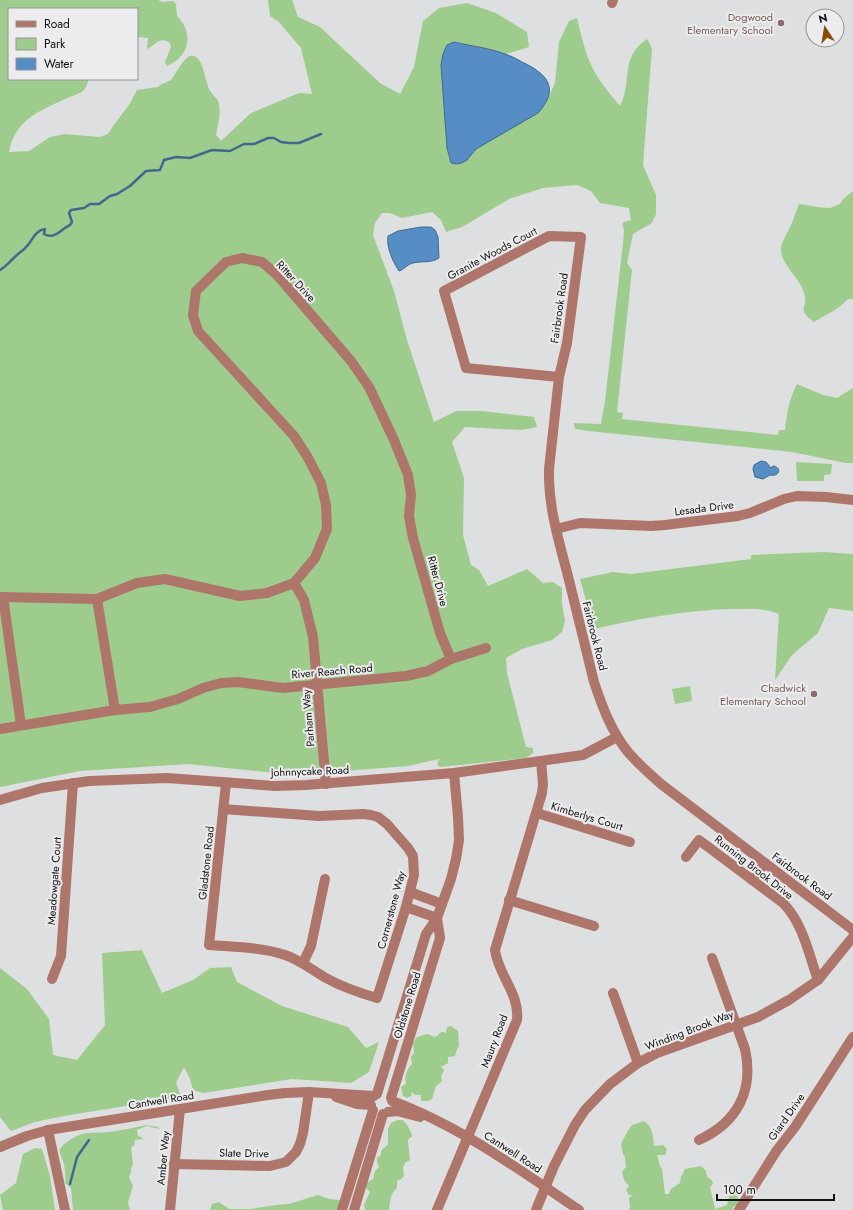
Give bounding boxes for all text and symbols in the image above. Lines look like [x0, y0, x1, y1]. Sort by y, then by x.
legend [8, 8, 138, 80]
north arrow [805, 8, 845, 48]
place label: Dogwood Elementary School [687, 9, 773, 38]
text: N [817, 9, 829, 27]
text: Road [44, 15, 70, 33]
marker: Dogwood Elementary School [776, 18, 786, 28]
text: Park [44, 35, 66, 53]
text: Water [44, 55, 75, 73]
street label: Granite Woods Court [444, 222, 540, 283]
street label: Ritter Drive [273, 257, 320, 306]
street label: Fairbrook Road [546, 272, 572, 344]
street label: Lesada Drive [673, 496, 735, 520]
street label: Ritter Drive [424, 554, 452, 608]
street label: Fairbrook Road [579, 600, 611, 672]
street label: River Reach Road [291, 659, 373, 683]
place label: Chadwick Elementary School [720, 680, 806, 709]
street label: Parham Way [298, 688, 318, 747]
marker: Chadwick Elementary School [809, 689, 819, 699]
street label: Johnnycake Road [268, 762, 350, 780]
street label: Kimberlys Court [549, 798, 625, 835]
street label: Gladstone Road [194, 825, 218, 901]
street label: Running Brook Drive [711, 831, 797, 903]
street label: Meadowgate Court [43, 836, 65, 926]
street label: Fairbrook Road [769, 848, 835, 904]
street label: Cornerstone Way [373, 869, 409, 951]
street label: Oldstone Road [389, 970, 425, 1040]
street label: Winding Brook Way [642, 1006, 736, 1054]
street label: Maury Road [477, 1012, 511, 1070]
street label: Cantwell Road [127, 1087, 195, 1113]
street label: Giard Drive [764, 1090, 808, 1144]
street label: Cantwell Road [481, 1127, 545, 1177]
street label: Amber Way [153, 1130, 173, 1186]
street label: Slate Drive [219, 1145, 269, 1161]
scale bar [717, 1176, 834, 1202]
text: 100 m [723, 1181, 756, 1199]

